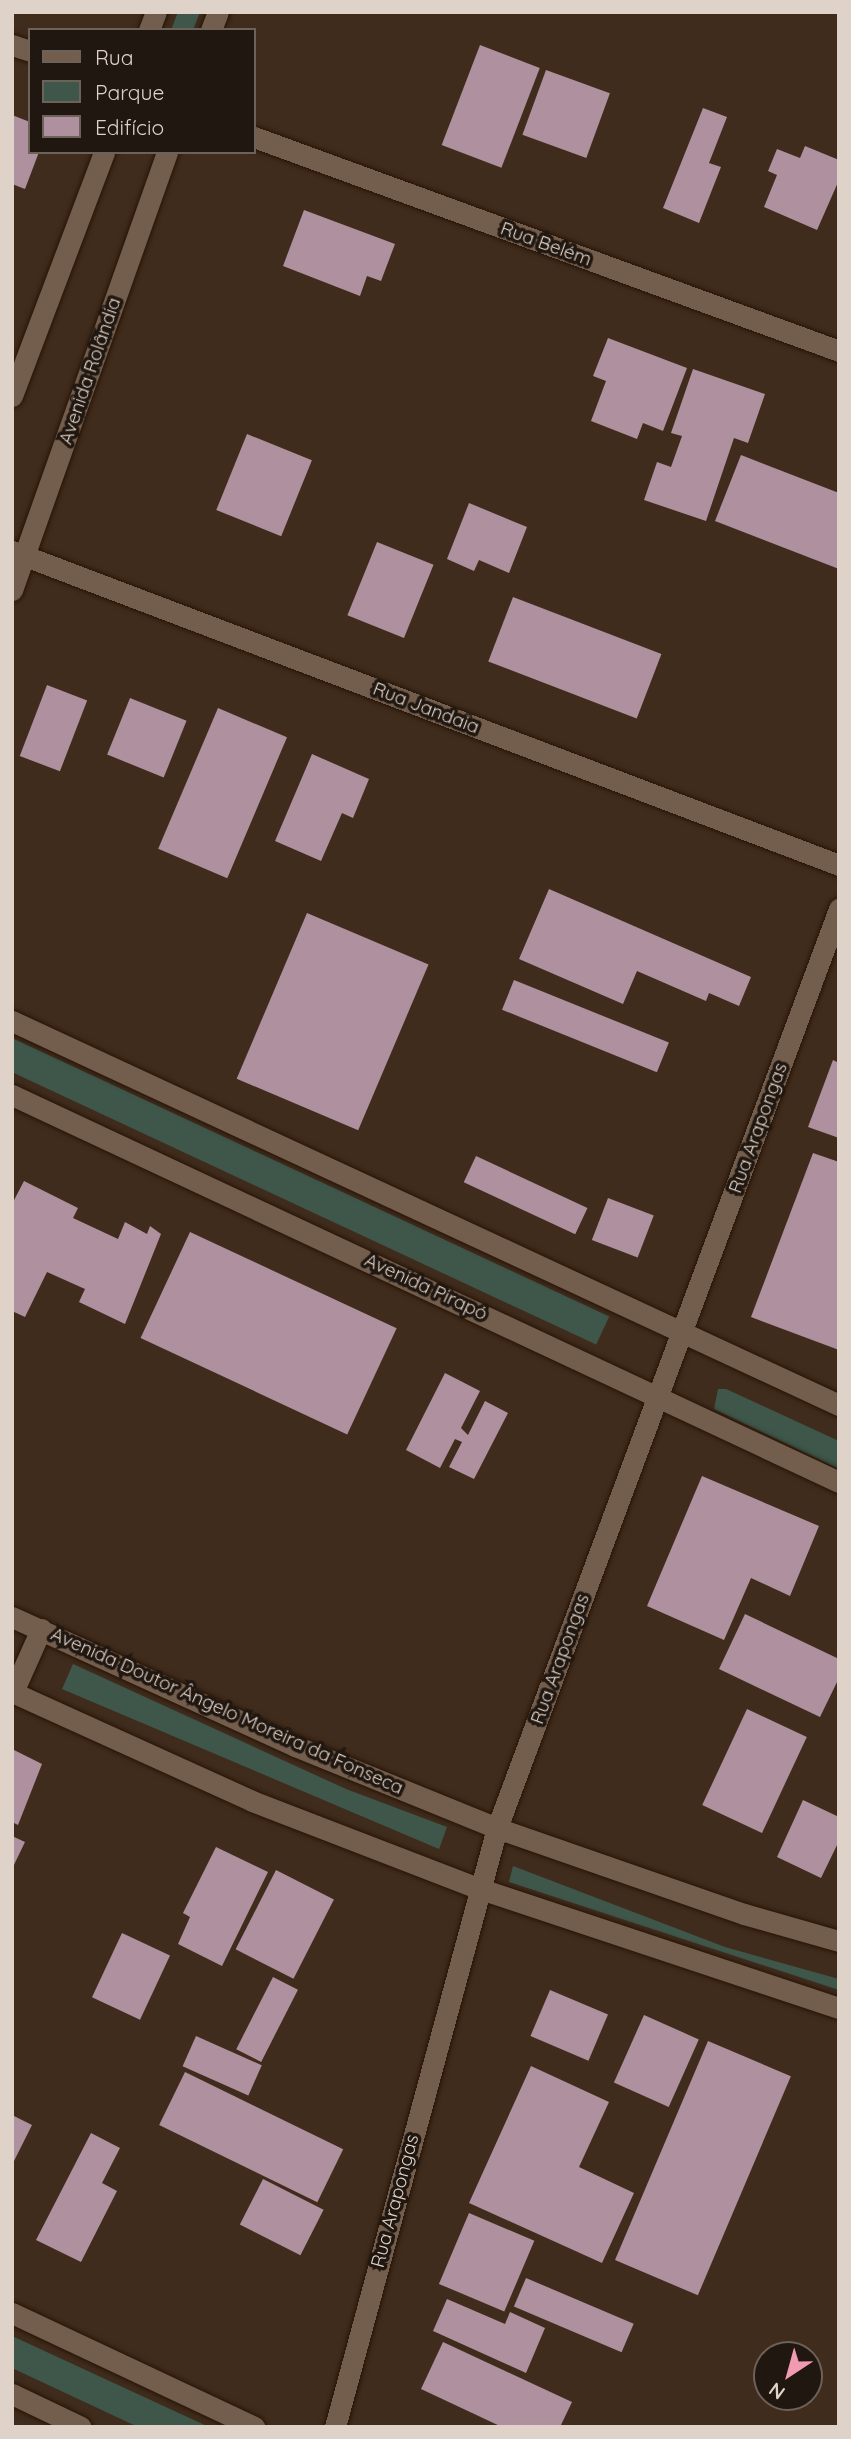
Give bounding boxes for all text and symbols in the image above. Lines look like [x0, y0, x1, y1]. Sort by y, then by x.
legend [28, 28, 256, 154]
text: Rua [95, 44, 134, 70]
text: Parque [95, 79, 164, 105]
text: Edifício [95, 114, 164, 140]
street label: Rua Belém [497, 217, 595, 271]
street label: Avenida Rolândia [54, 295, 126, 447]
street label: Rua Jandaia [370, 677, 482, 739]
street label: Rua Arapongas [724, 1060, 792, 1196]
street label: Avenida Pirapó [361, 1249, 491, 1325]
street label: Rua Arapongas [526, 1591, 594, 1727]
street label: Avenida Doutor Ângelo Moreira da Fonseca [47, 1623, 407, 1799]
street label: Rua Arapongas [366, 2132, 424, 2270]
north arrow [753, 2341, 823, 2411]
text: N [764, 2378, 790, 2405]

